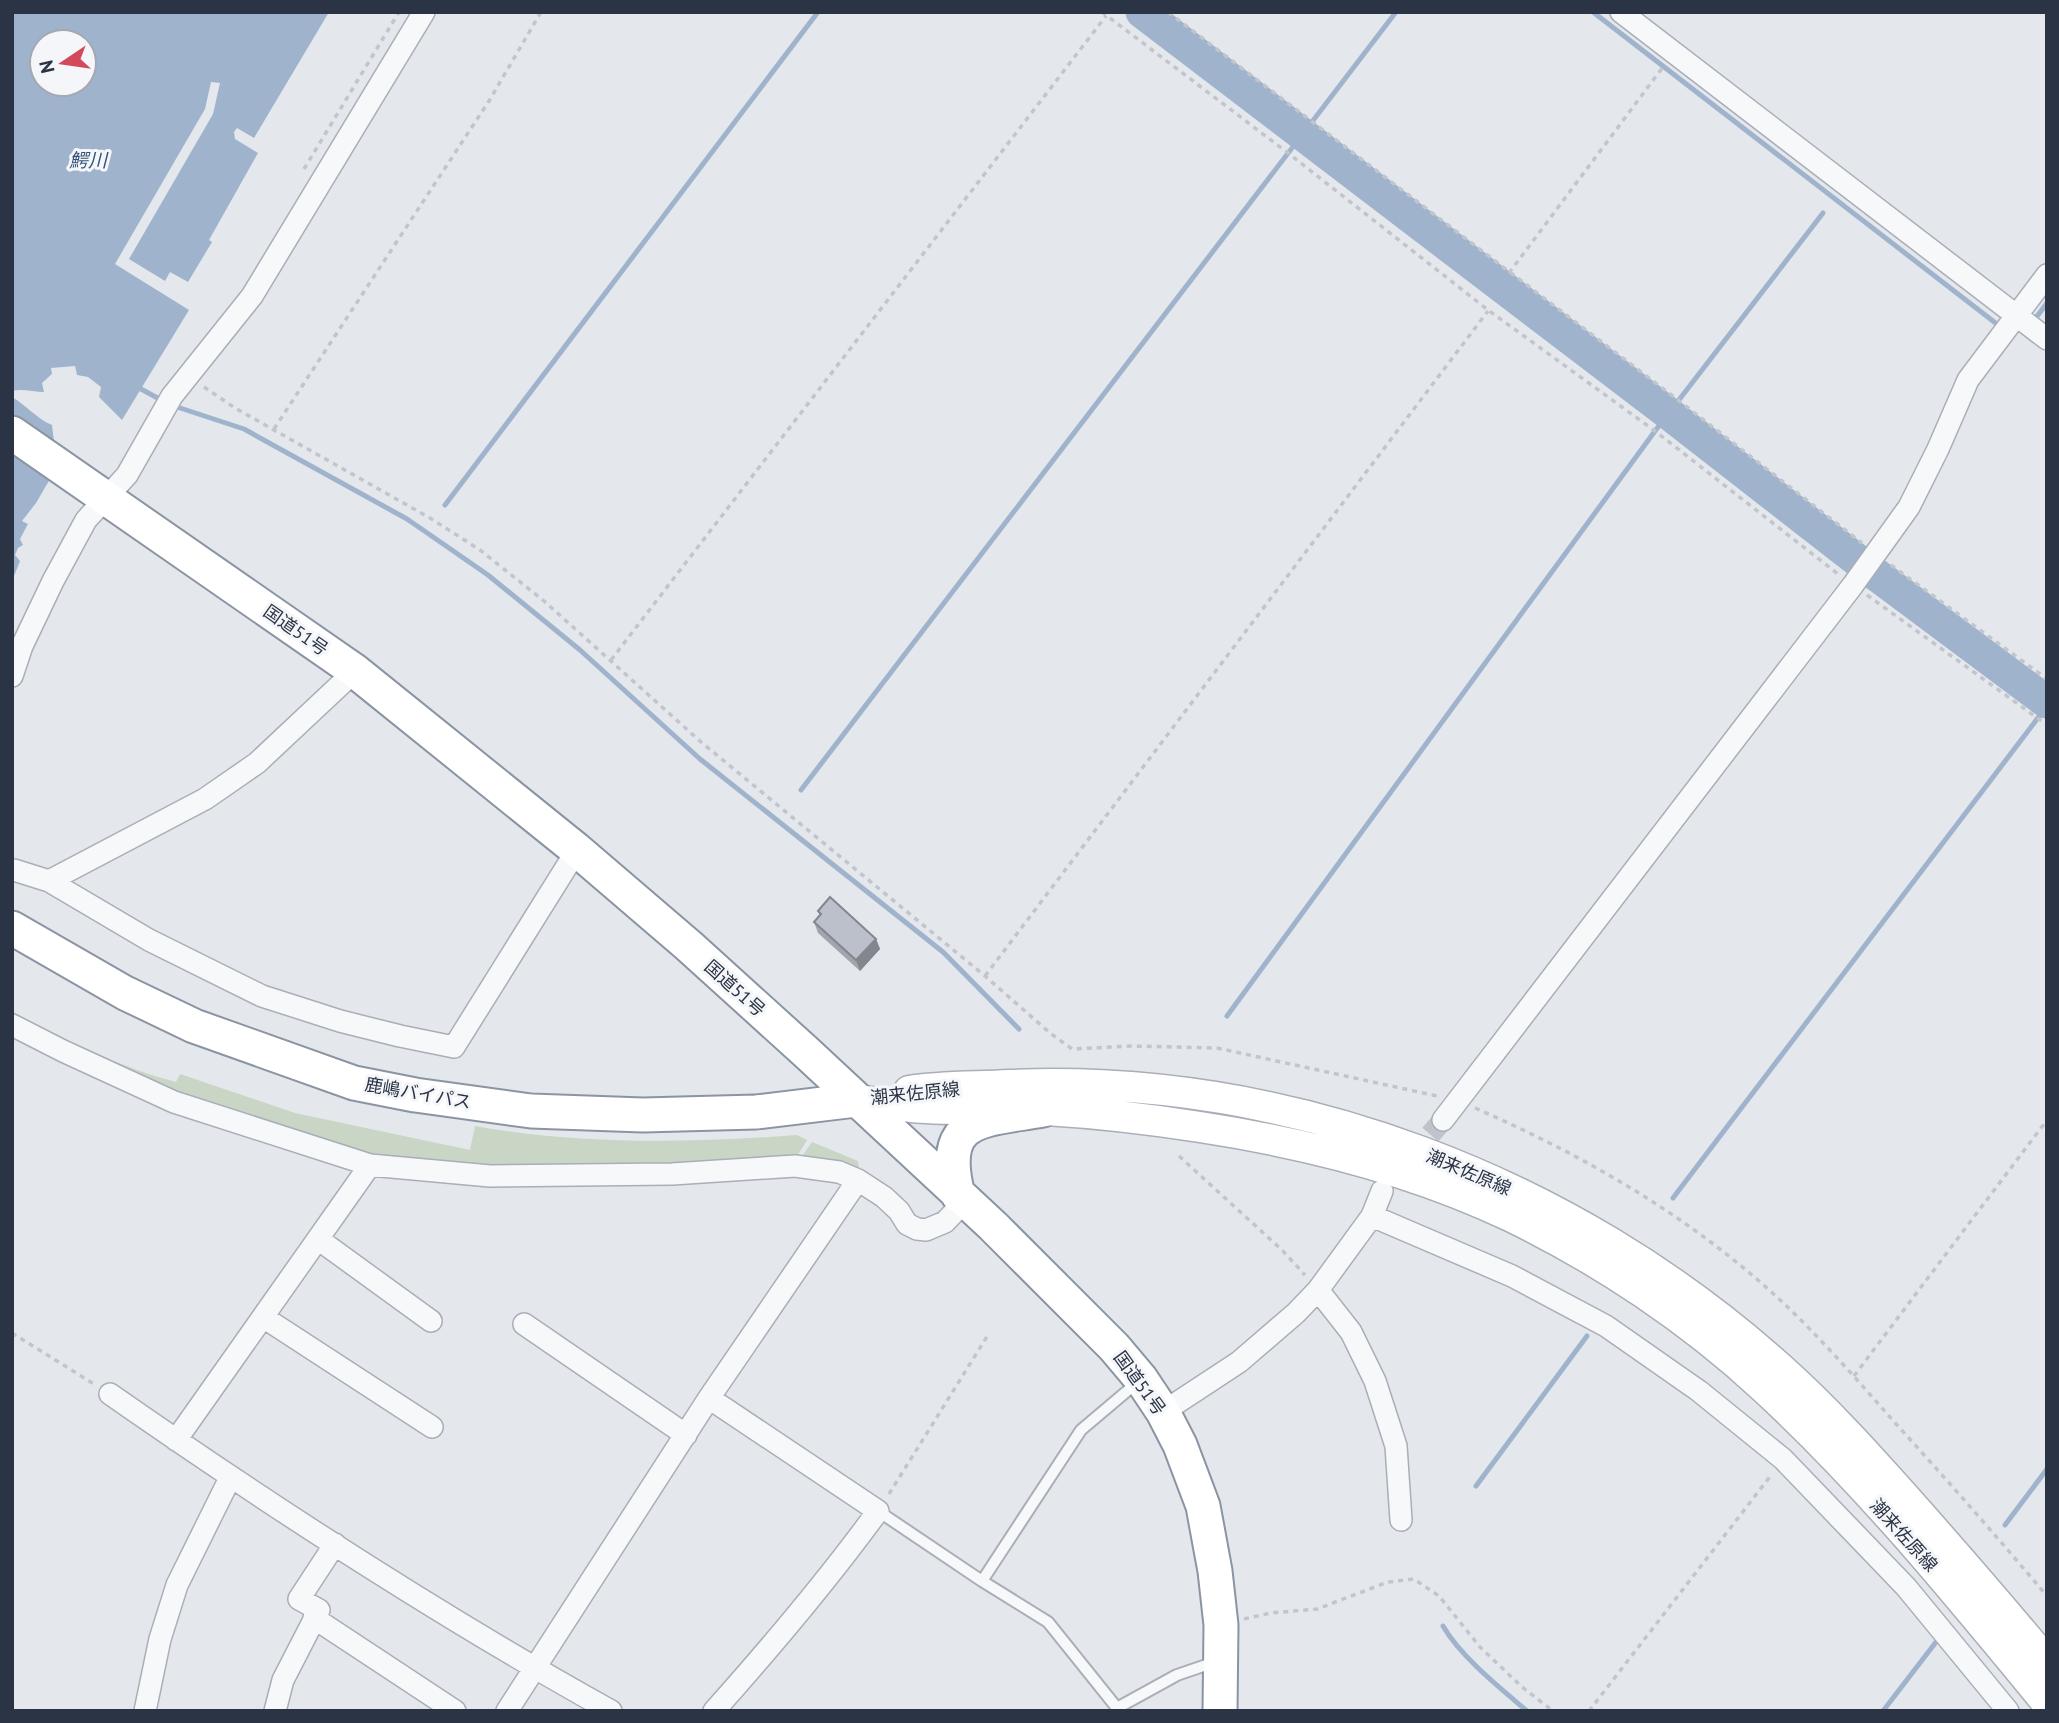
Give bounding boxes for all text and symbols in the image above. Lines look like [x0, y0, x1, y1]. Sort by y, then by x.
north arrow [28, 28, 98, 98]
text: N [33, 58, 60, 76]
water label: 鰐川 [69, 148, 109, 172]
street label: 国道51号 [259, 599, 333, 661]
street label: 国道51号 [700, 955, 770, 1021]
street label: 鹿嶋バイパス [363, 1072, 473, 1114]
street label: 潮来佐原線 [869, 1077, 961, 1109]
street label: 潮来佐原線 [1423, 1144, 1515, 1200]
street label: 国道51号 [1109, 1346, 1171, 1420]
street label: 潮来佐原線 [1865, 1494, 1943, 1576]

